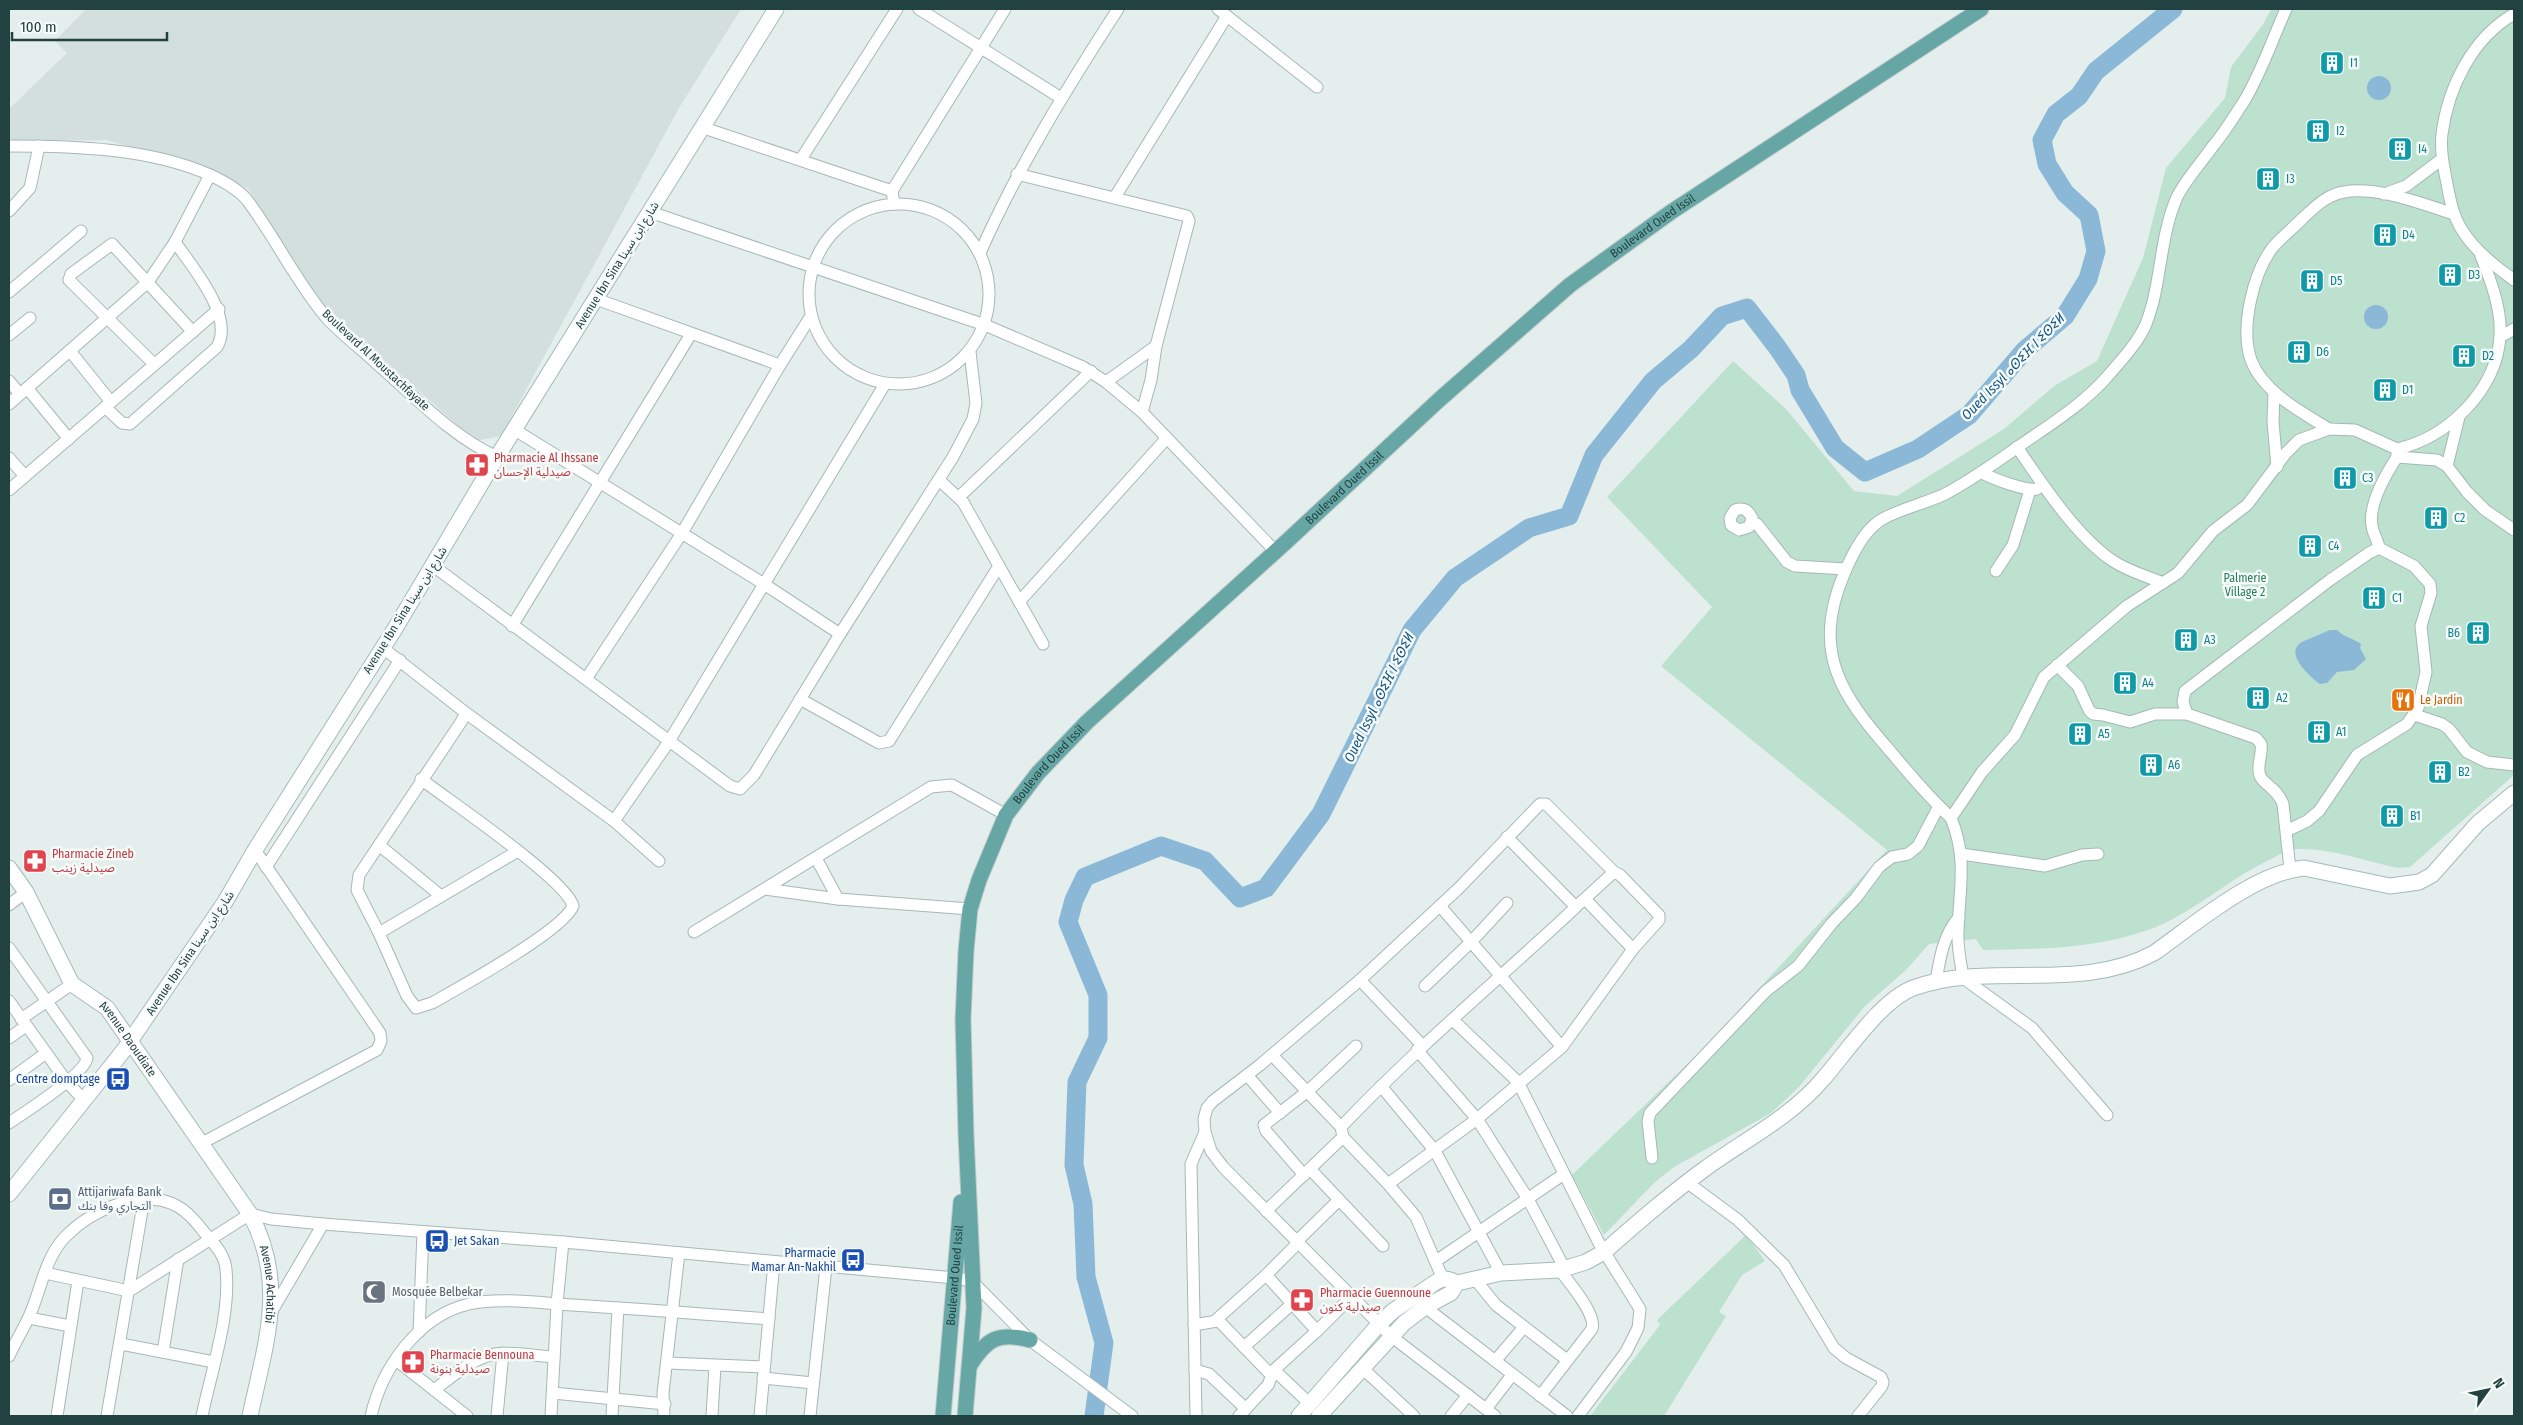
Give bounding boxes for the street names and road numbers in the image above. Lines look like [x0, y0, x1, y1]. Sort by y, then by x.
street label: Boulevard Oued Issil [1607, 191, 1698, 261]
street label: Avenue Ibn Sina شارع ابن سينا [572, 199, 664, 332]
street label: Boulevard Al Moustachfayate [319, 306, 433, 414]
street label: Boulevard Oued Issil [1303, 448, 1386, 527]
street label: Avenue Ibn Sina شارع ابن سينا [360, 544, 452, 677]
street label: Boulevard Oued Issil [1010, 722, 1087, 807]
street label: Avenue Ibn Sina شارع ابن سينا [143, 888, 239, 1019]
street label: Avenue Daoudiate [97, 998, 160, 1079]
street label: Boulevard Oued Issil [944, 1225, 966, 1326]
street label: Avenue Achatibi [257, 1243, 278, 1324]

